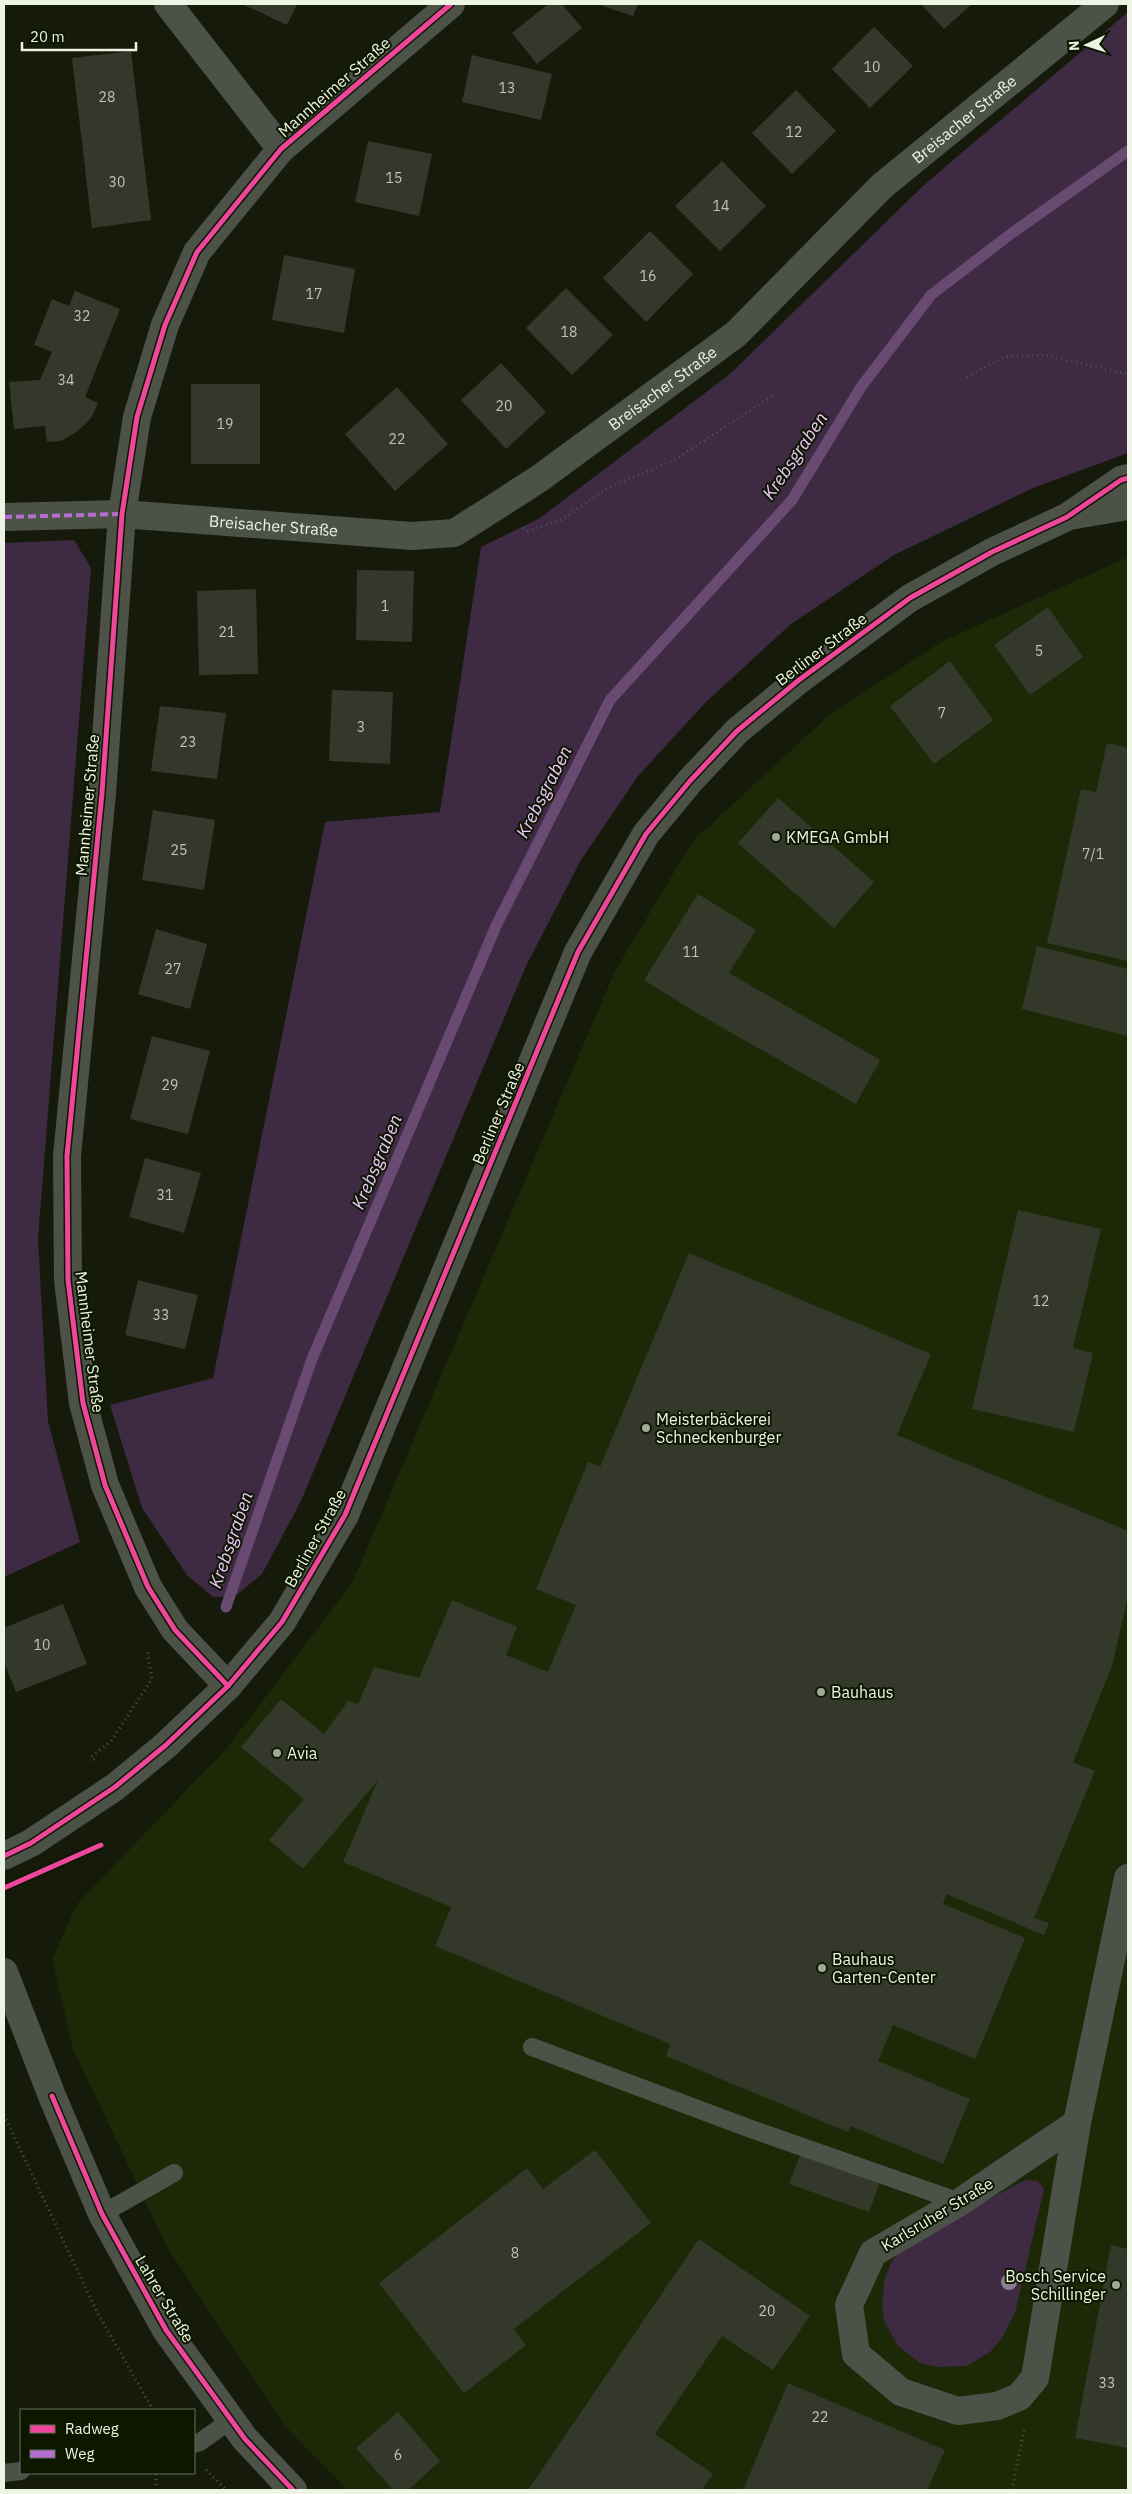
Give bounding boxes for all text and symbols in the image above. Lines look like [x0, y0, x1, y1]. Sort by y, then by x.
scale bar [22, 20, 136, 52]
north arrow [1062, 20, 1112, 70]
text: 20 m [30, 27, 65, 46]
street label: Mannheimer Straße [274, 33, 394, 141]
text: N [1065, 40, 1083, 52]
house number: 10 [864, 58, 880, 76]
street label: Breisacher Straße [908, 70, 1021, 168]
house number: 13 [499, 79, 515, 97]
house number: 28 [99, 88, 115, 106]
house number: 12 [786, 123, 802, 141]
house number: 15 [386, 169, 402, 187]
house number: 30 [109, 173, 125, 191]
house number: 14 [713, 197, 729, 215]
house number: 16 [640, 267, 656, 285]
house number: 17 [306, 285, 322, 303]
house number: 32 [74, 307, 90, 325]
house number: 18 [561, 323, 577, 341]
street label: Breisacher Straße [604, 342, 721, 434]
house number: 34 [58, 371, 74, 389]
house number: 20 [496, 397, 512, 415]
water label: Krebsgraben [757, 408, 832, 504]
house number: 19 [217, 415, 233, 433]
house number: 22 [389, 430, 405, 448]
street label: Breisacher Straße [208, 511, 339, 540]
house number: 1 [381, 597, 389, 615]
street label: Berliner Straße [771, 608, 871, 690]
house number: 21 [219, 623, 235, 641]
house number: 5 [1035, 642, 1043, 660]
house number: 7 [938, 704, 946, 722]
house number: 3 [357, 718, 365, 736]
street label: Mannheimer Straße [71, 733, 103, 877]
house number: 23 [180, 733, 196, 751]
water label: Krebsgraben [510, 742, 577, 842]
place label: KMEGA GmbH [786, 827, 889, 847]
marker: KMEGA GmbH [770, 831, 782, 843]
house number: 25 [171, 841, 187, 859]
house number: 7/1 [1082, 845, 1104, 863]
house number: 11 [683, 943, 699, 961]
house number: 27 [165, 960, 181, 978]
street label: Berliner Straße [467, 1059, 529, 1167]
house number: 29 [162, 1076, 178, 1094]
water label: Krebsgraben [346, 1111, 407, 1213]
house number: 31 [157, 1186, 173, 1204]
street label: Mannheimer Straße [71, 1270, 109, 1414]
house number: 12 [1033, 1292, 1049, 1310]
house number: 33 [153, 1306, 169, 1324]
place label: Meisterbäckerei Schneckenburger [656, 1409, 781, 1447]
marker: Meisterbäckerei Schneckenburger [640, 1422, 652, 1434]
street label: Berliner Straße [280, 1485, 350, 1591]
water label: Krebsgraben [203, 1488, 258, 1591]
house number: 10 [34, 1636, 50, 1654]
place label: Bauhaus [831, 1682, 894, 1702]
marker: Bauhaus [815, 1686, 827, 1698]
place label: Avia [287, 1743, 318, 1763]
marker: Avia [271, 1747, 283, 1759]
place label: Bauhaus Garten-Center [832, 1949, 936, 1987]
marker: Bauhaus Garten-Center [816, 1962, 828, 1974]
street label: Karlsruher Straße [877, 2173, 997, 2255]
house number: 8 [511, 2244, 519, 2262]
street label: Lahrer Straße [131, 2252, 199, 2346]
place label: Bosch Service Schillinger [1005, 2266, 1106, 2304]
marker: Bosch Service Schillinger [1110, 2279, 1122, 2291]
house number: 20 [759, 2302, 775, 2320]
house number: 33 [1099, 2374, 1115, 2392]
house number: 22 [812, 2408, 828, 2426]
legend [20, 2409, 195, 2474]
text: Radweg [65, 2419, 119, 2438]
text: Weg [65, 2444, 94, 2463]
house number: 6 [394, 2446, 402, 2464]

